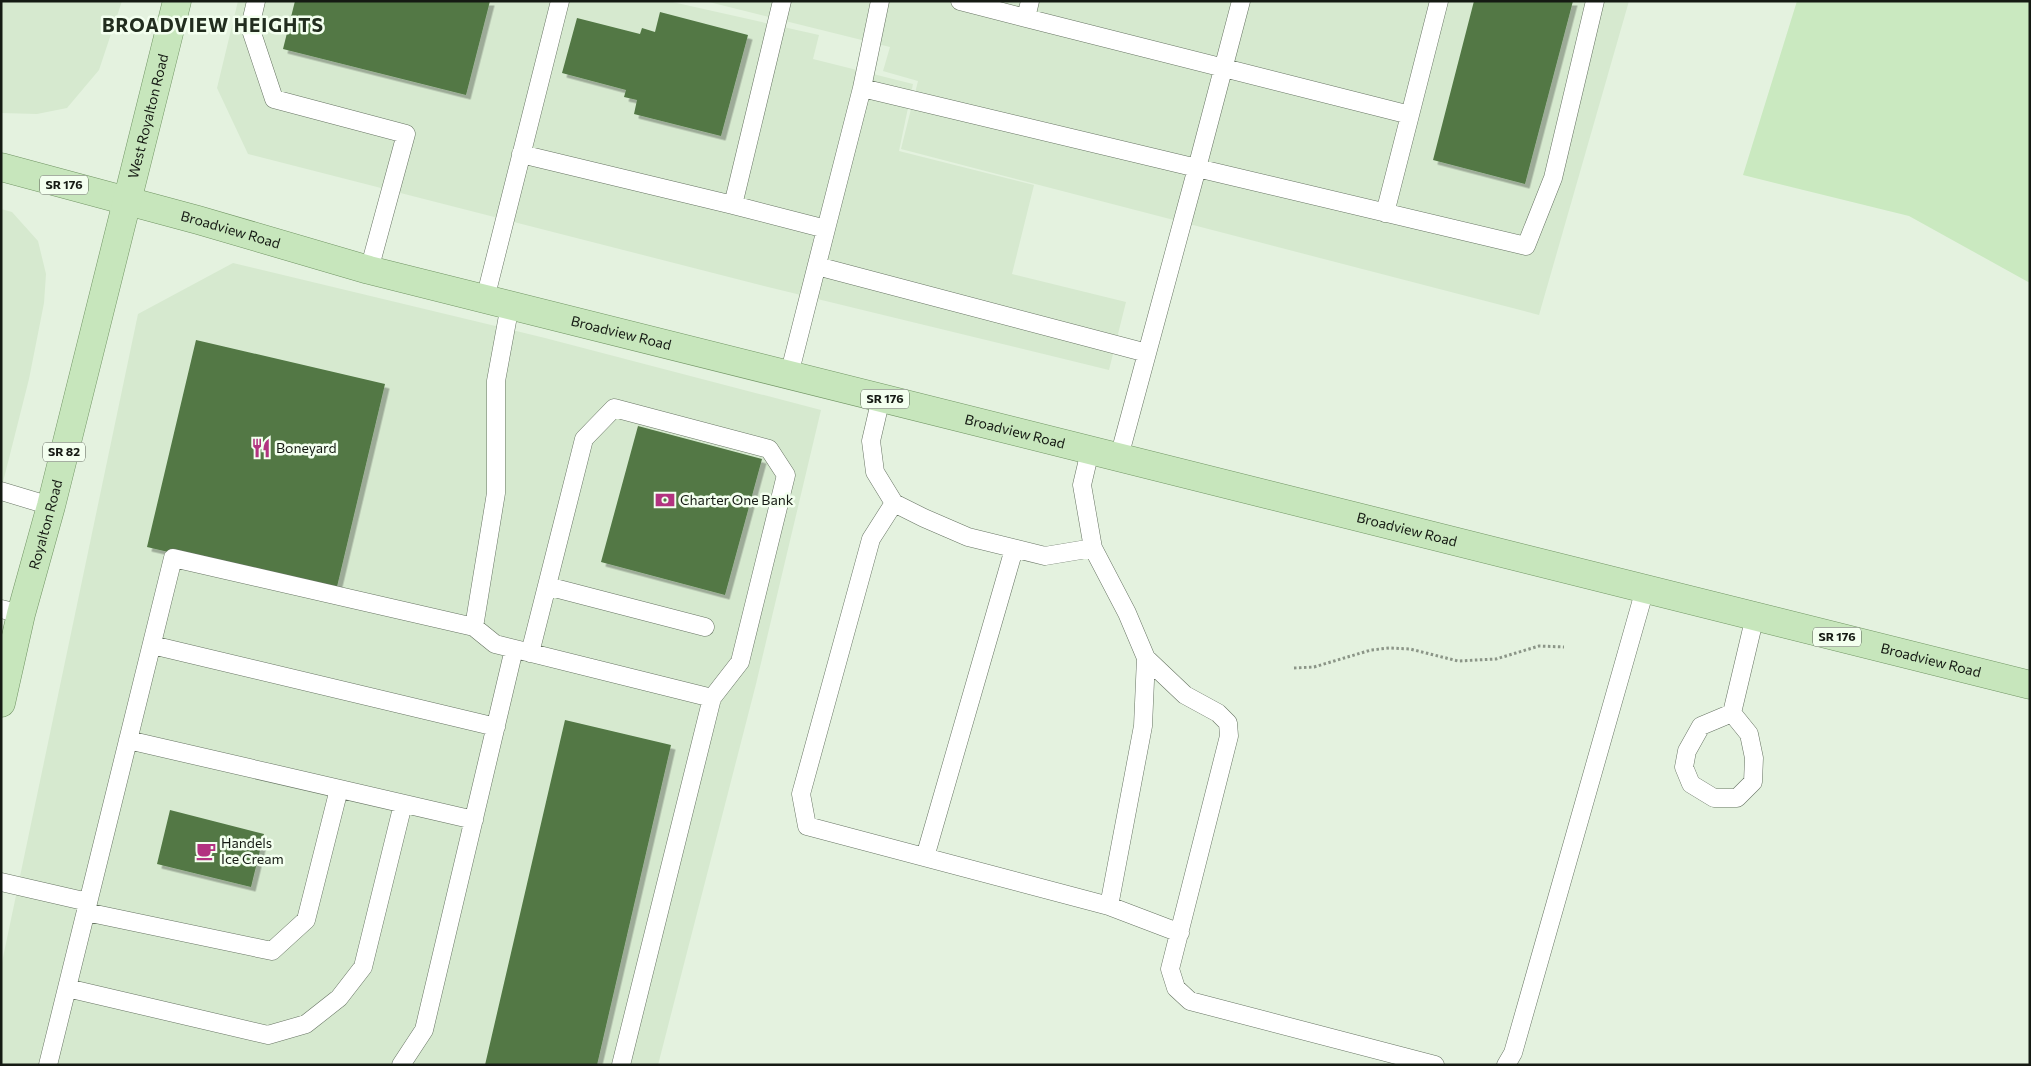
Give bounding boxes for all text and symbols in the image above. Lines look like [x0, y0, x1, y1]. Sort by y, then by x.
district label: BROADVIEW HEIGHTS [102, 13, 324, 36]
street label: West Royalton Road [124, 52, 171, 180]
road number: SR 176 [40, 176, 88, 194]
street label: Broadview Road [179, 207, 283, 252]
street label: Broadview Road [569, 312, 673, 353]
road number: SR 176 [861, 389, 909, 408]
street label: Broadview Road [963, 410, 1067, 452]
restaurant icon: Boneyard [250, 437, 272, 459]
place label: Boneyard [276, 439, 337, 456]
road number: SR 82 [43, 442, 85, 462]
street label: Royalton Road [25, 478, 65, 571]
bank icon: Charter One Bank [654, 489, 676, 511]
place label: Charter One Bank [680, 491, 794, 508]
street label: Broadview Road [1355, 508, 1459, 550]
road number: SR 176 [1813, 628, 1861, 646]
street label: Broadview Road [1879, 639, 1983, 680]
place label: Handels Ice Cream [221, 834, 284, 867]
cafe icon: Handels Ice Cream [195, 840, 217, 862]

